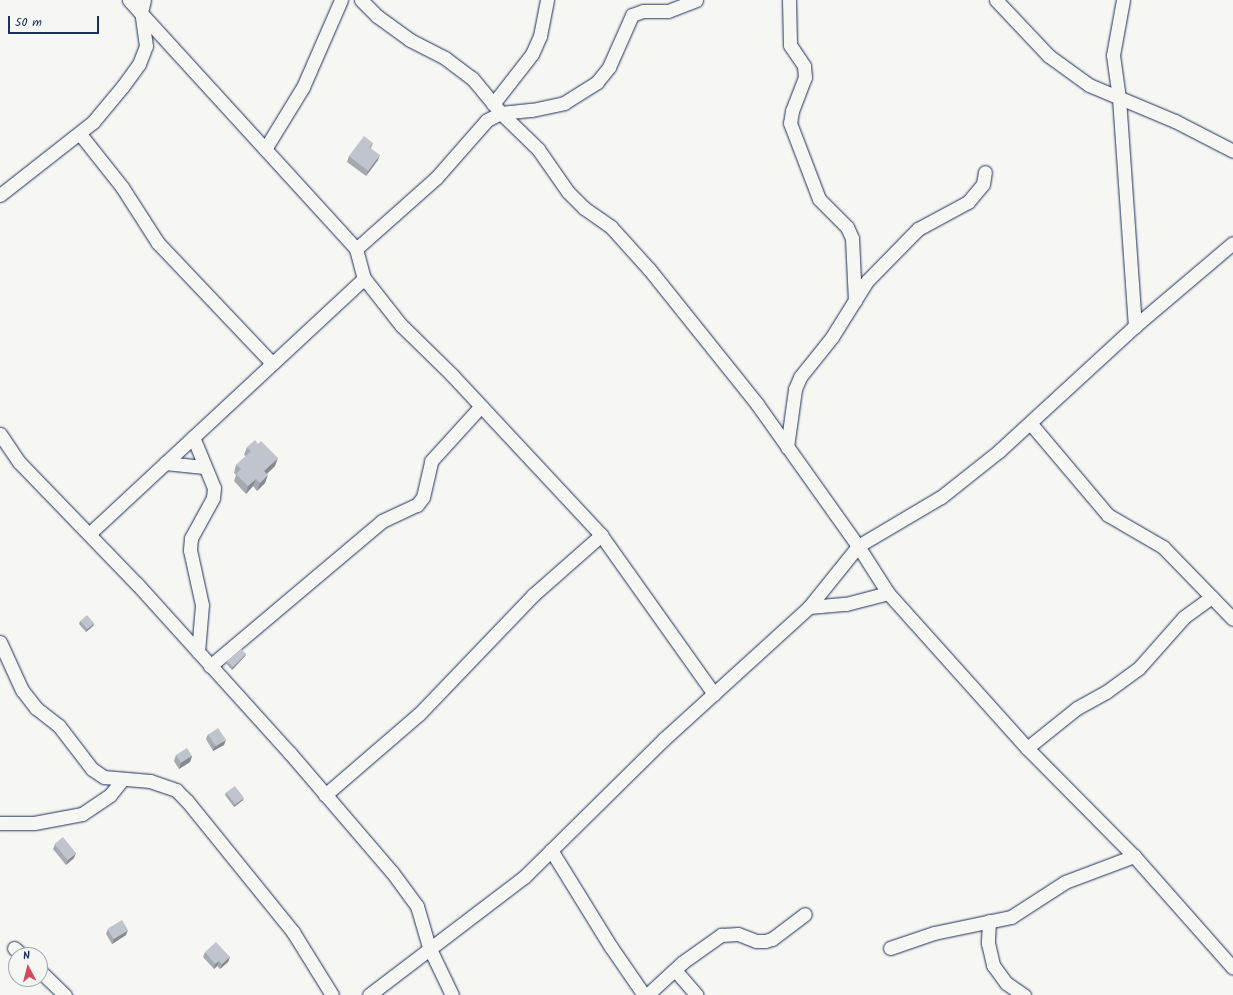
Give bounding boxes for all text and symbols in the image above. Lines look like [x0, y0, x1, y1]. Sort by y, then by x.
scale bar [10, 8, 101, 34]
text: 50 m [15, 13, 42, 32]
north arrow [8, 947, 48, 987]
text: N [22, 947, 31, 965]

